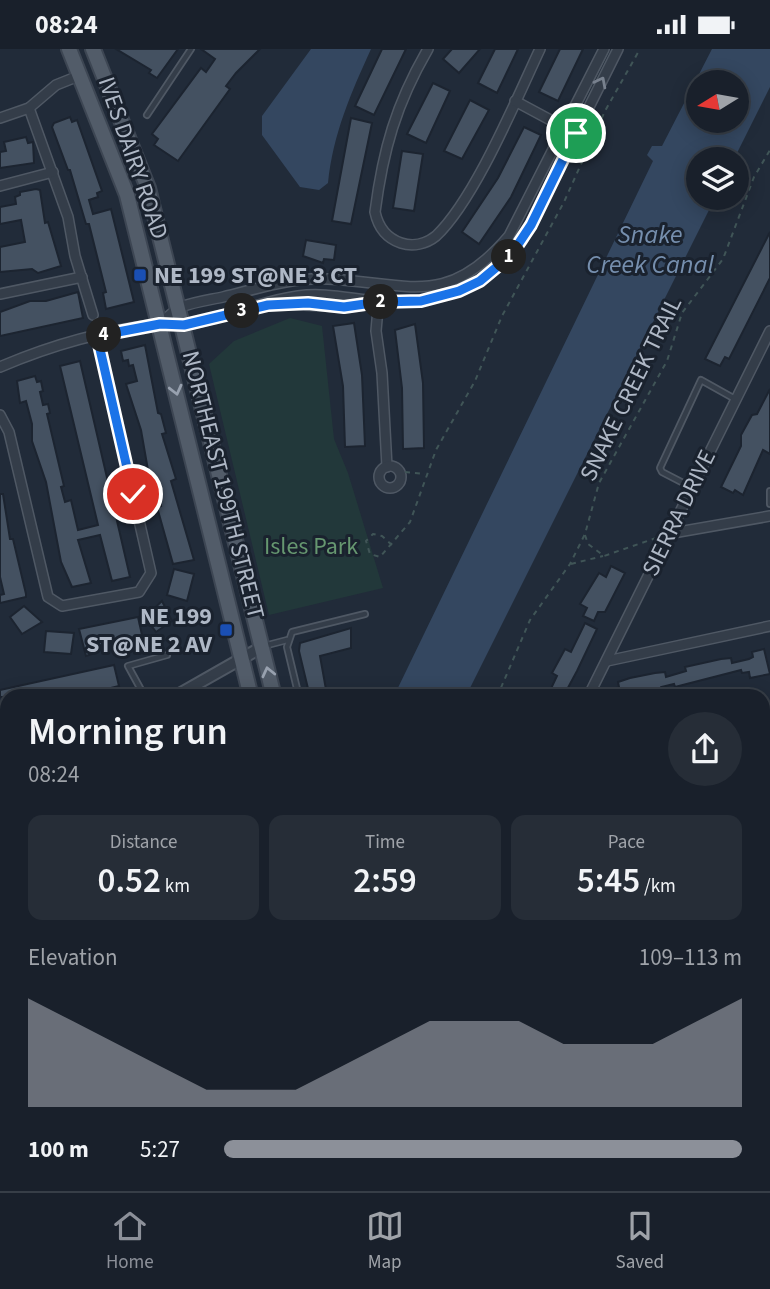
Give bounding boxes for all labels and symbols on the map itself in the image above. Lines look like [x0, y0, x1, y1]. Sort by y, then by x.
north arrow [686, 70, 749, 133]
street label: IVES DAIRY ROAD [89, 72, 177, 244]
one-way arrow [593, 77, 607, 90]
pin [546, 103, 606, 163]
water label: Snake Creek Canal [586, 216, 714, 283]
pin: 1 [491, 239, 526, 275]
place label: NE 199 ST@NE 3 CT [154, 258, 357, 293]
marker: NE 199 ST@NE 3 CT [132, 267, 148, 283]
pin: 2 [364, 285, 398, 319]
street label: SNAKE CREEK TRAIL [571, 290, 691, 487]
pin: 3 [224, 293, 260, 329]
pin: 4 [86, 317, 122, 353]
street label: NORTHEAST 199TH STREET [173, 347, 273, 623]
one-way arrow [168, 384, 183, 396]
street label: SIERRA DRIVE [633, 444, 725, 582]
pin [103, 464, 163, 524]
park label: Isles Park [264, 529, 358, 564]
place label: NE 199 ST@NE 2 AV [86, 599, 213, 662]
marker: NE 199 ST@NE 2 AV [218, 622, 234, 638]
one-way arrow [262, 666, 276, 678]

